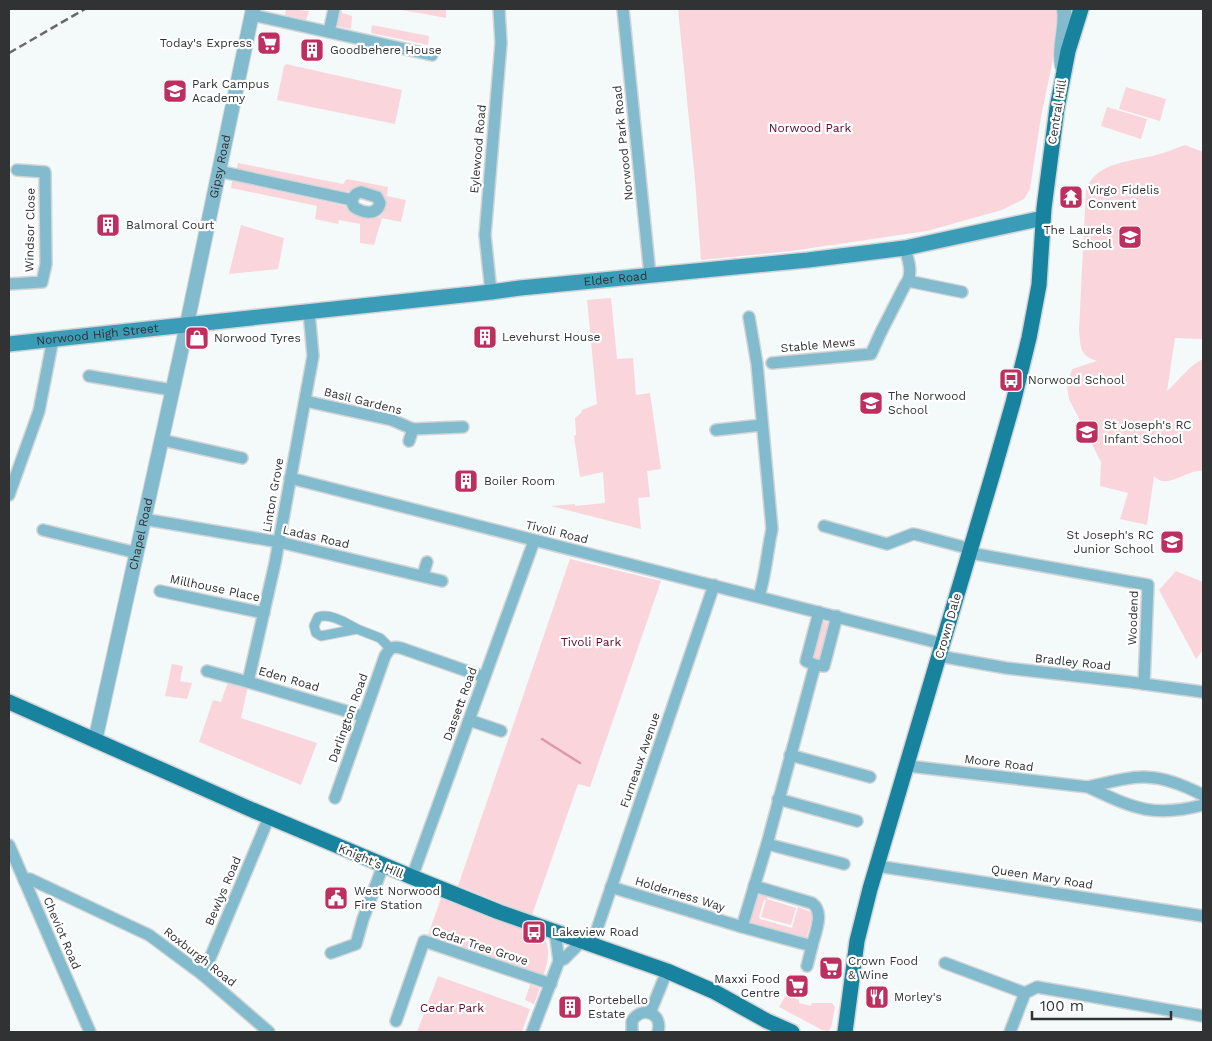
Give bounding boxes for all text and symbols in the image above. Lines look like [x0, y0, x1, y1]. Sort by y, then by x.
supermarket icon: Today's Express [256, 30, 282, 56]
place label: Today's Express [160, 36, 252, 50]
building icon: Goodbehere House [299, 37, 325, 63]
place label: Goodbehere House [330, 43, 442, 57]
place label: Park Campus Academy [192, 77, 269, 105]
school or university icon: Park Campus Academy [162, 78, 188, 104]
street label: Central Hill [1045, 78, 1069, 146]
street label: Norwood Park Road [610, 85, 636, 201]
street label: Eylewood Road [467, 104, 489, 194]
park label: Norwood Park [769, 121, 851, 135]
street label: Gipsy Road [207, 133, 233, 200]
place label: Virgo Fidelis Convent [1088, 183, 1159, 211]
temple icon: Virgo Fidelis Convent [1058, 184, 1084, 210]
street label: Windsor Close [22, 188, 38, 272]
building icon: Balmoral Court [95, 212, 121, 238]
place label: Balmoral Court [126, 218, 214, 232]
place label: The Laurels School [1044, 223, 1112, 251]
school or university icon: The Laurels School [1117, 224, 1143, 250]
street label: Elder Road [583, 269, 648, 289]
street label: Norwood High Street [36, 321, 159, 348]
building icon: Levehurst House [472, 324, 498, 350]
shop icon: Norwood Tyres [184, 325, 210, 351]
place label: Levehurst House [502, 330, 600, 344]
place label: Norwood Tyres [214, 331, 301, 345]
street label: Stable Mews [780, 335, 856, 355]
bus stop icon: Norwood School [998, 367, 1024, 393]
place label: Norwood School [1028, 373, 1125, 387]
street label: Basil Gardens [323, 385, 403, 417]
place label: The Norwood School [888, 389, 966, 417]
school or university icon: The Norwood School [858, 390, 884, 416]
place label: St Joseph's RC Infant School [1104, 418, 1192, 446]
school or university icon: St Joseph's RC Infant School [1074, 419, 1100, 445]
street label: Linton Grove [260, 457, 286, 533]
building icon: Boiler Room [453, 468, 479, 494]
place label: Boiler Room [484, 474, 555, 488]
street label: Chapel Road [126, 497, 156, 571]
street label: Tivoli Road [524, 517, 590, 547]
street label: Ladas Road [281, 523, 351, 551]
place label: St Joseph's RC Junior School [1066, 528, 1154, 556]
school or university icon: St Joseph's RC Junior School [1159, 529, 1185, 555]
street label: Millhouse Place [169, 572, 261, 604]
street label: Woodend [1125, 590, 1141, 646]
street label: Crown Dale [932, 592, 964, 660]
park label: Tivoli Park [561, 635, 621, 649]
street label: Bradley Road [1034, 651, 1112, 673]
street label: Eden Road [257, 664, 321, 694]
street label: Dassett Road [440, 665, 480, 743]
street label: Darlington Road [325, 671, 371, 765]
street label: Furneaux Avenue [617, 710, 663, 810]
street label: Moore Road [964, 752, 1034, 774]
street label: Knight's Hill [336, 841, 406, 881]
street label: Bewlys Road [202, 854, 244, 928]
street label: Queen Mary Road [990, 862, 1094, 892]
street label: Holderness Way [633, 874, 727, 915]
place label: West Norwood Fire Station [354, 884, 440, 912]
public building icon: West Norwood Fire Station [323, 885, 349, 911]
street label: Cheviot Road [40, 895, 84, 971]
bus stop icon: Lakeview Road [521, 919, 547, 945]
street label: Roxburgh Road [161, 924, 239, 990]
street label: Cedar Tree Grove [430, 924, 530, 968]
place label: Lakeview Road [552, 925, 639, 939]
place label: Crown Food & Wine [848, 954, 918, 982]
supermarket icon: Crown Food & Wine [818, 955, 844, 981]
place label: Maxxi Food Centre [714, 972, 780, 1000]
supermarket icon: Maxxi Food Centre [784, 973, 810, 999]
restaurant icon: Morley's [864, 984, 890, 1010]
scale bar [1032, 988, 1171, 1020]
place label: Morley's [894, 990, 942, 1004]
place label: Portebello Estate [588, 993, 648, 1021]
building icon: Portebello Estate [557, 994, 583, 1020]
text: 100 m [1040, 997, 1084, 1015]
park label: Cedar Park [420, 1001, 484, 1015]

